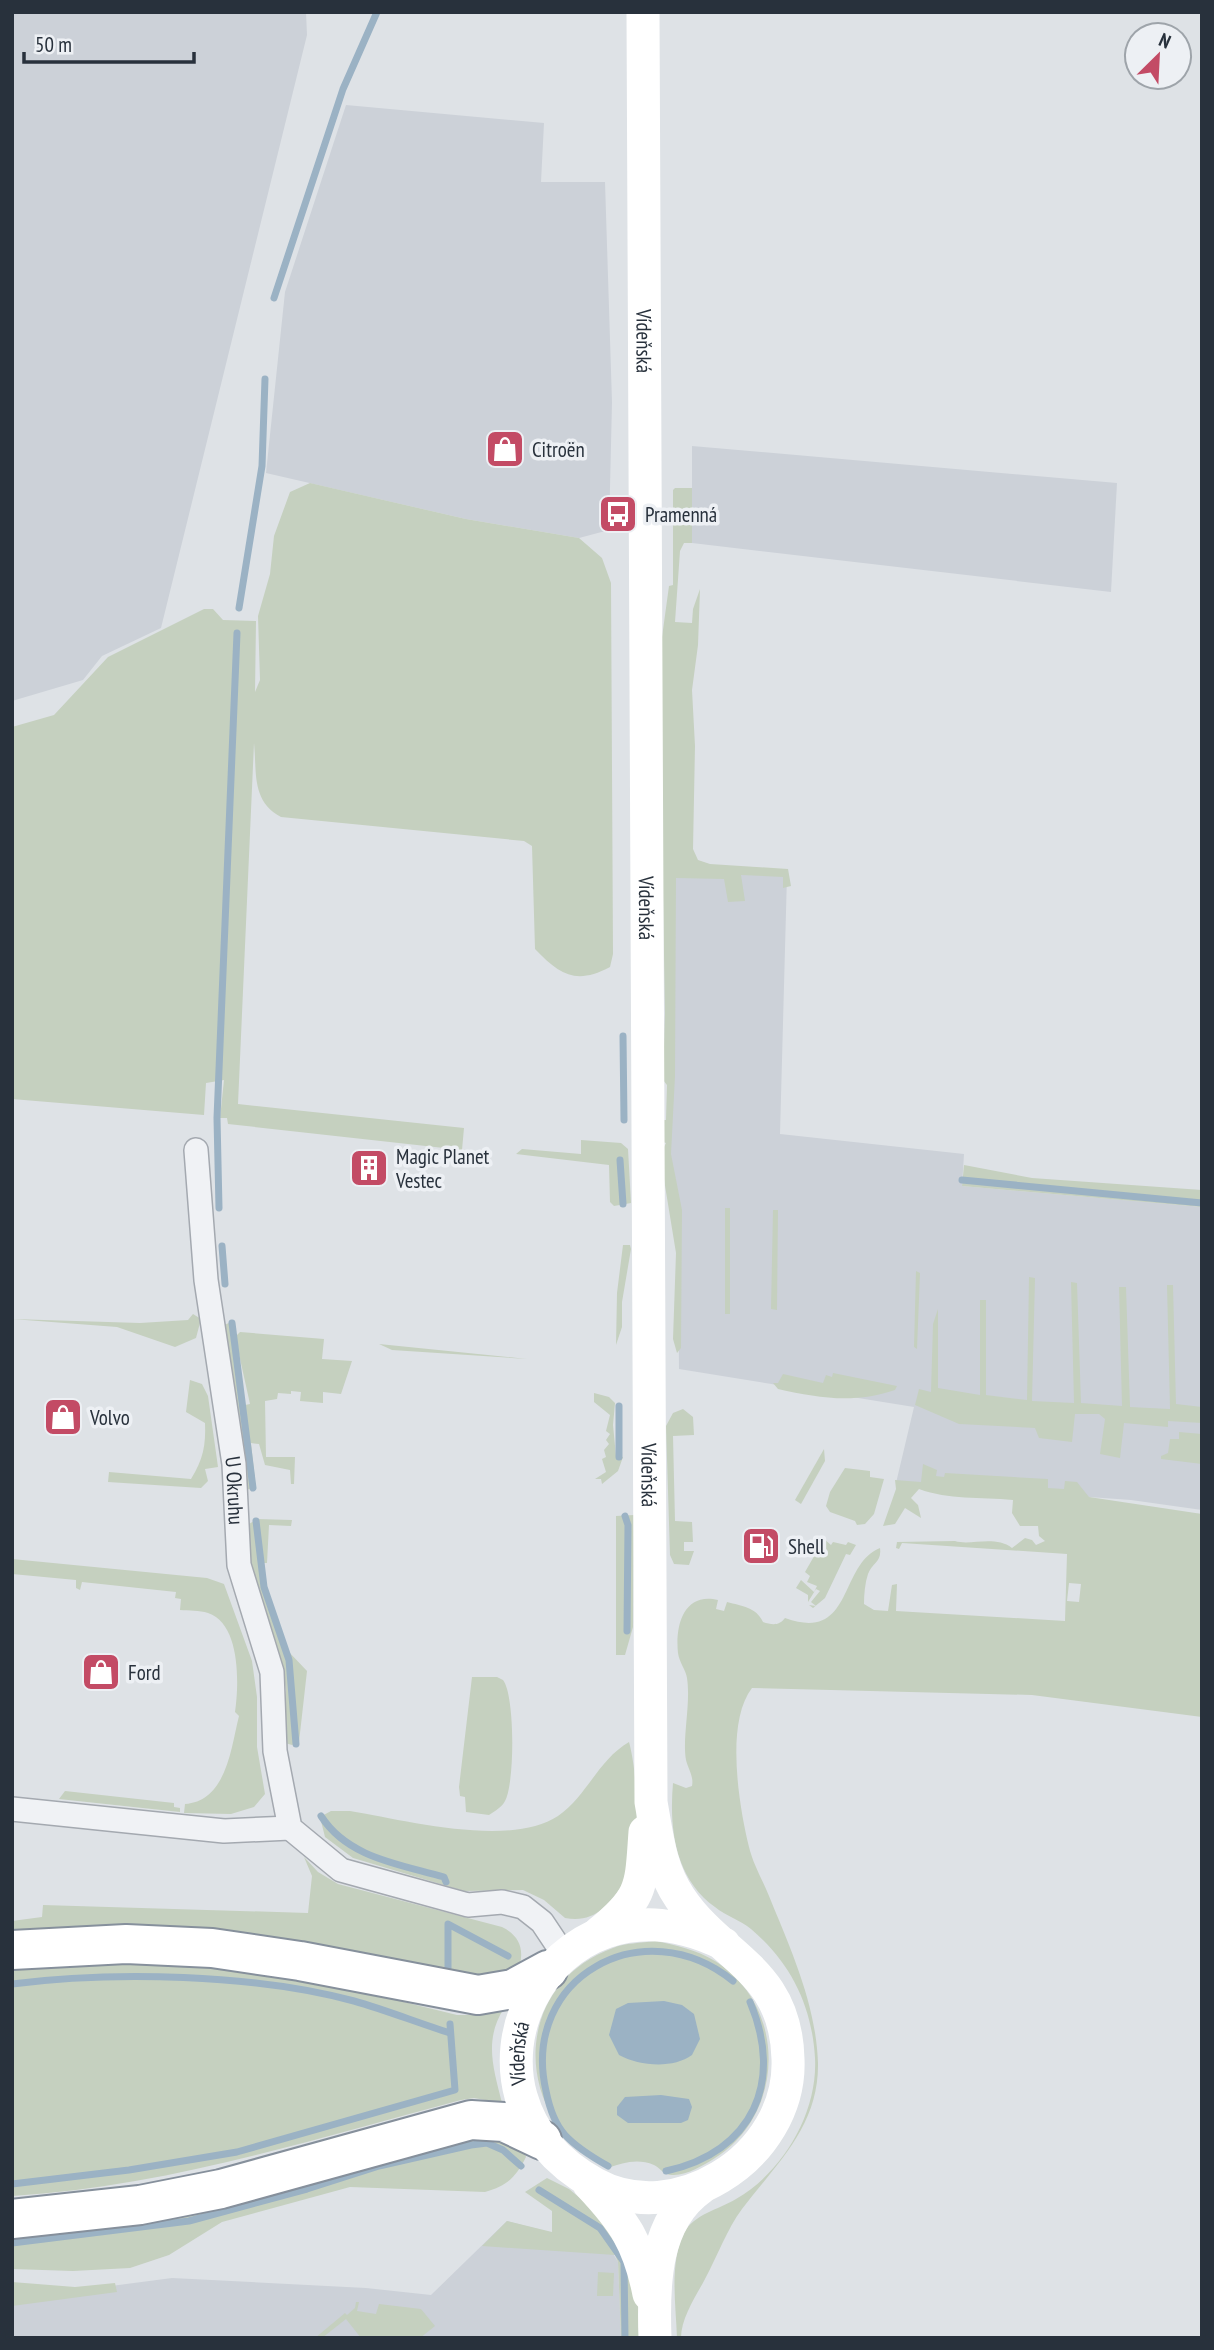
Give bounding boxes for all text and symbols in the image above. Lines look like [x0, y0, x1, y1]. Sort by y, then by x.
scale bar [24, 21, 194, 65]
north arrow [1123, 21, 1193, 91]
text: N [1155, 27, 1174, 54]
text: 50 m [35, 31, 72, 58]
street label: Vídeňská [631, 308, 658, 373]
shop icon: Citroën [484, 428, 526, 470]
place label: Citroën [532, 436, 585, 463]
bus stop icon: Pramenná [597, 493, 639, 535]
place label: Pramenná [645, 501, 717, 528]
street label: Vídeňská [633, 875, 661, 940]
place label: Magic Planet Vestec [395, 1143, 490, 1194]
building icon: Magic Planet Vestec [348, 1147, 390, 1189]
shop icon: Volvo [42, 1396, 84, 1438]
place label: Volvo [89, 1404, 130, 1431]
street label: Vídeňská [636, 1442, 663, 1507]
street label: U Okruhu [219, 1454, 250, 1525]
fuel station icon: Shell [740, 1525, 782, 1567]
place label: Shell [788, 1533, 825, 1560]
shop icon: Ford [80, 1651, 122, 1693]
place label: Ford [128, 1659, 161, 1686]
street label: Vídeňská [503, 2018, 535, 2088]

